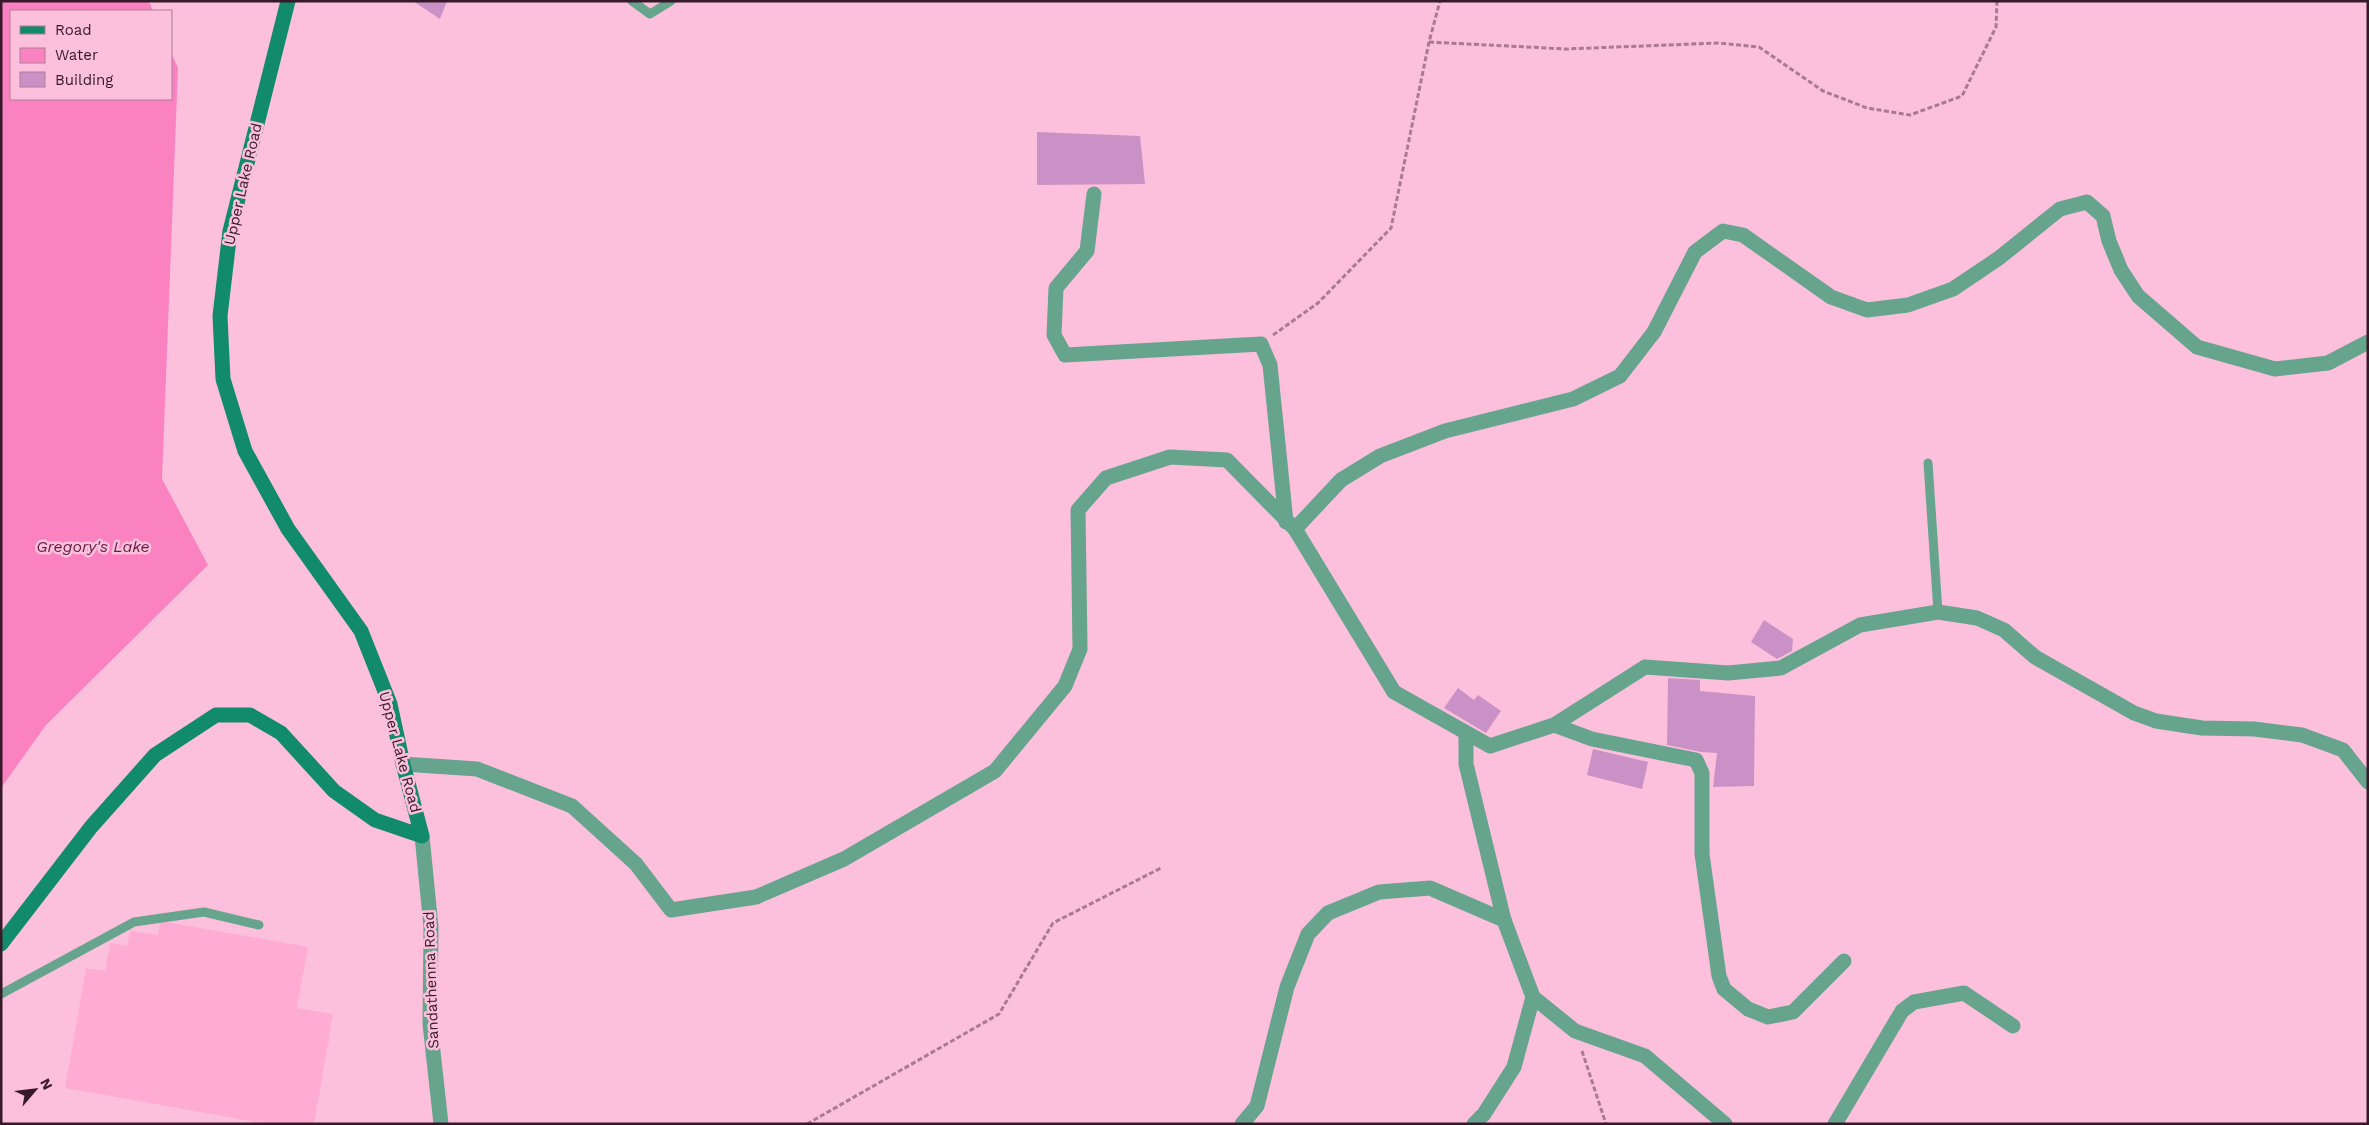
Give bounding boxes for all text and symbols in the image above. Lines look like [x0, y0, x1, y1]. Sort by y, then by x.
legend [10, 10, 172, 100]
text: Road [55, 21, 92, 39]
text: Water [55, 46, 98, 64]
text: Building [55, 71, 113, 89]
street label: Upper Lake Road [220, 121, 266, 247]
water label: Gregory's Lake [36, 537, 150, 556]
street label: Upper Lake Road [375, 689, 425, 815]
street label: Sandathenna Road [420, 911, 442, 1049]
north arrow [10, 1065, 60, 1115]
text: N [37, 1076, 56, 1092]

